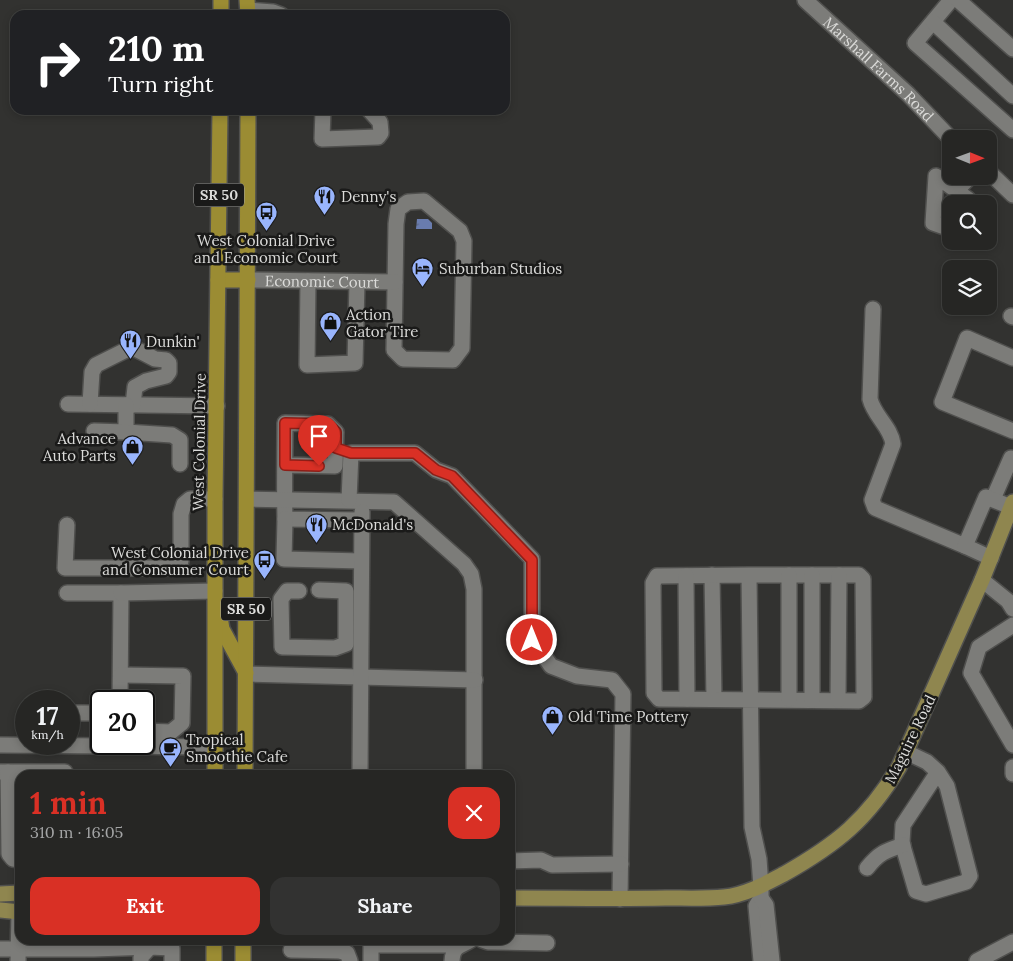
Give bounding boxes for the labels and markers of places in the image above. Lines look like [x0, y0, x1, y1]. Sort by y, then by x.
restaurant icon: Denny's [313, 184, 337, 215]
place label: Denny's [341, 187, 396, 206]
bus stop icon: West Colonial Drive and Economic Court [254, 200, 278, 231]
place label: West Colonial Drive and Economic Court [194, 231, 338, 267]
hotel icon: Suburban Studios [411, 256, 435, 287]
place label: Suburban Studios [439, 259, 562, 278]
place label: Action Gator Tire [345, 305, 418, 341]
shop icon: Action Gator Tire [318, 311, 342, 342]
restaurant icon: Dunkin' [118, 329, 142, 360]
place label: Dunkin' [146, 332, 200, 351]
pin [298, 415, 340, 466]
place label: Advance Auto Parts [42, 429, 116, 465]
shop icon: Advance Auto Parts [120, 435, 144, 466]
restaurant icon: McDonald's [304, 512, 328, 543]
place label: McDonald's [332, 515, 413, 534]
place label: West Colonial Drive and Consumer Court [102, 543, 249, 579]
bus stop icon: West Colonial Drive and Consumer Court [253, 549, 277, 580]
shop icon: Old Time Pottery [540, 704, 564, 735]
place label: Old Time Pottery [568, 707, 689, 726]
place label: Tropical Smoothie Cafe [186, 730, 288, 766]
cafe icon: Tropical Smoothie Cafe [158, 736, 182, 767]

